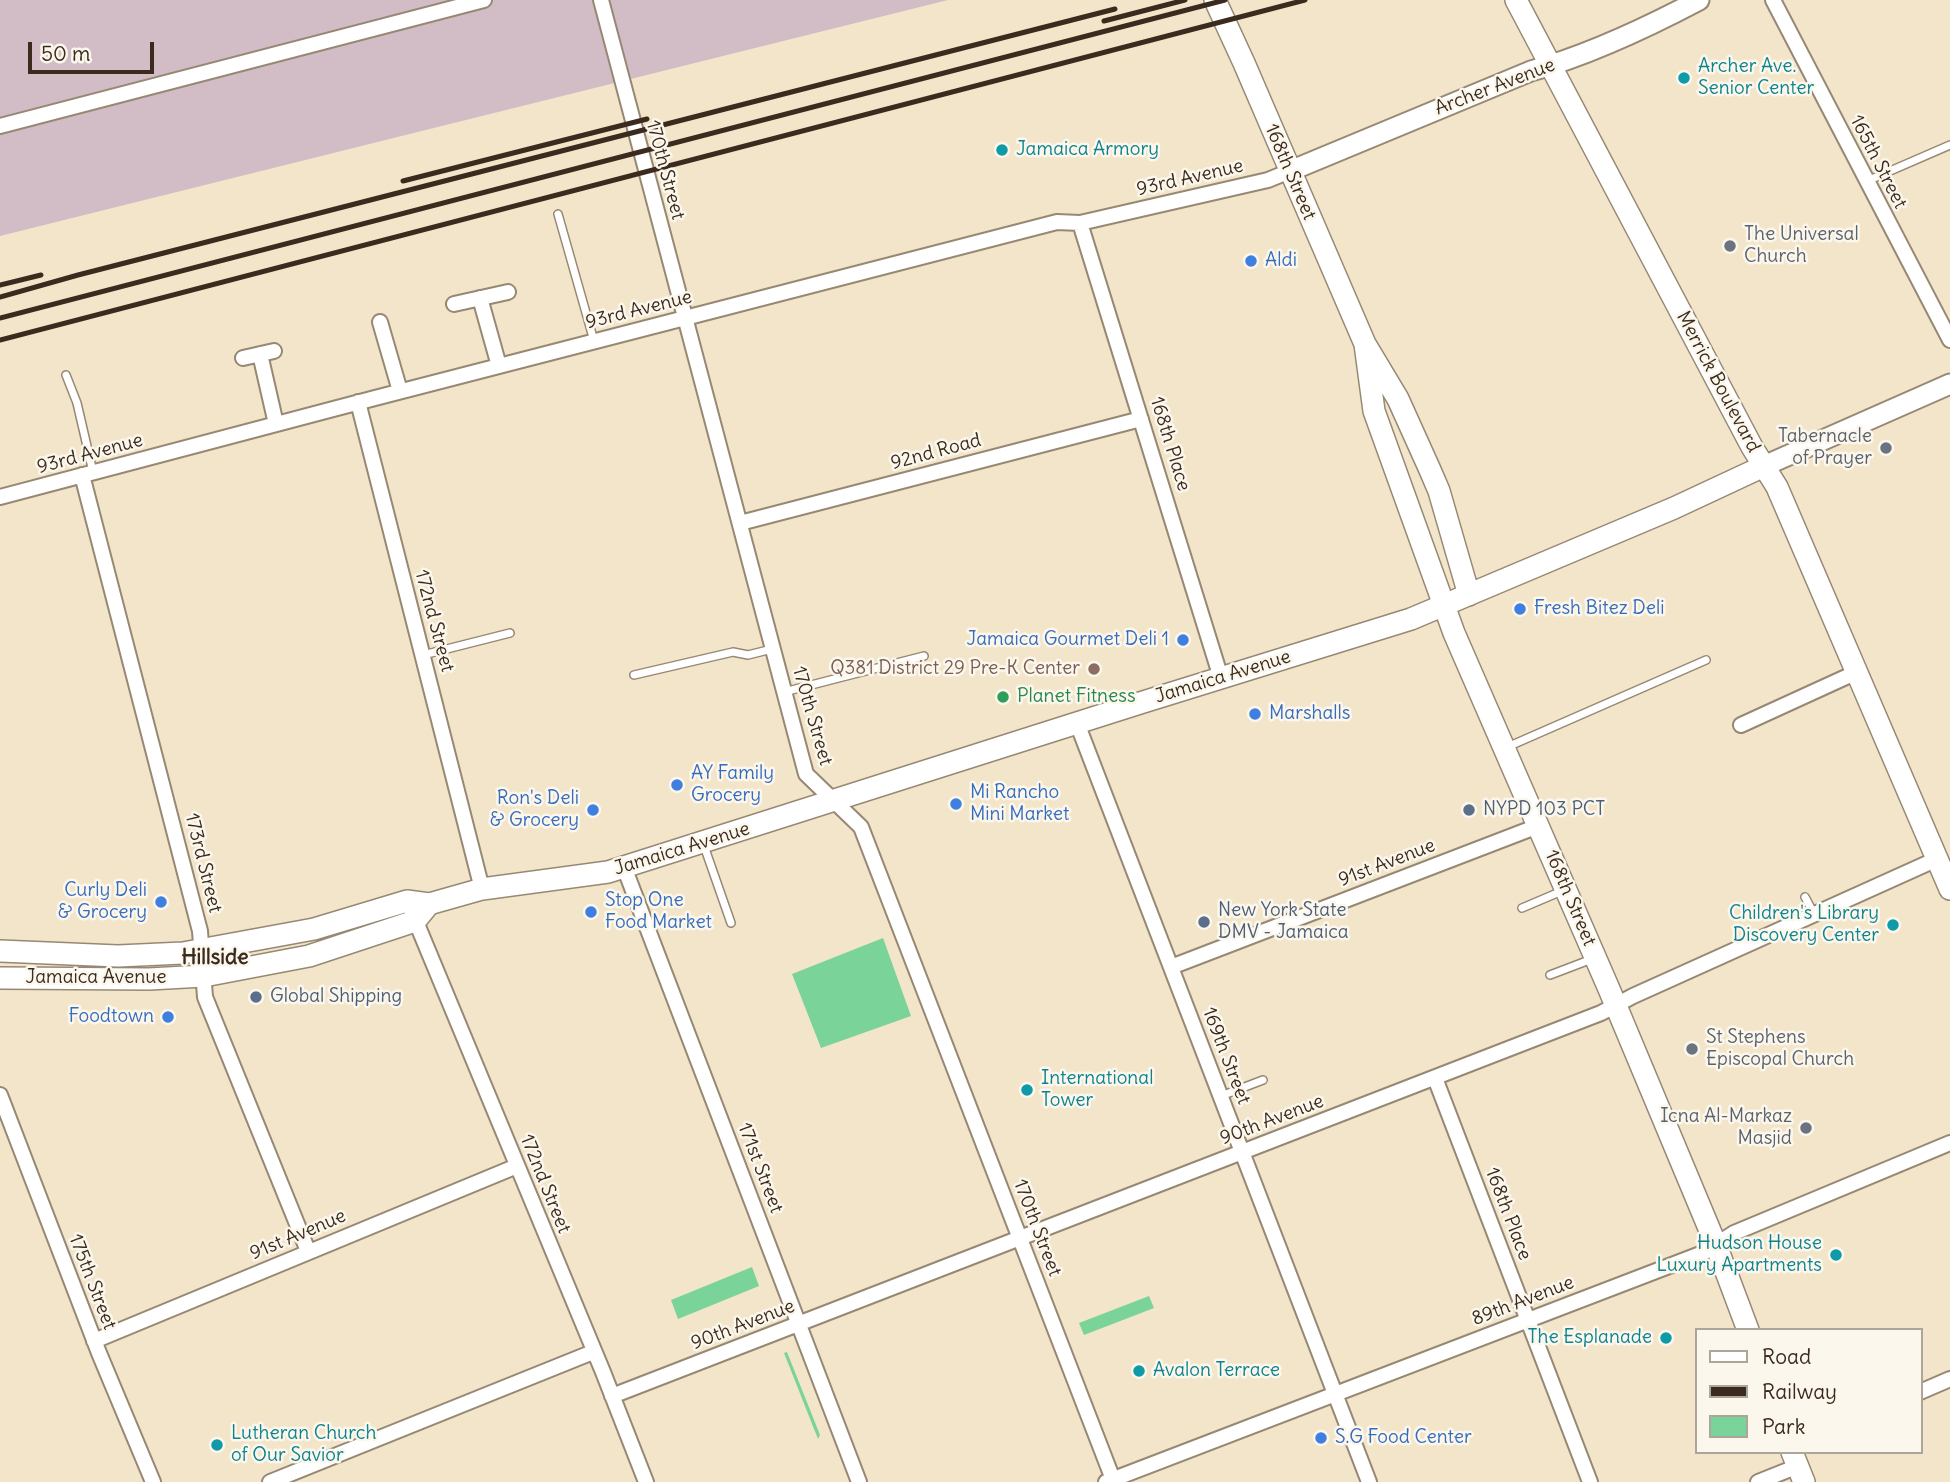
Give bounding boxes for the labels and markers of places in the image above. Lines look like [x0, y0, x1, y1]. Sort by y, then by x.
place label: Archer Ave. Senior Center [1698, 56, 1814, 100]
marker: Archer Ave. Senior Center [1676, 70, 1692, 86]
place label: Jamaica Armory [1016, 139, 1159, 161]
marker: Jamaica Armory [994, 142, 1010, 158]
place label: The Universal Church [1744, 224, 1859, 268]
marker: The Universal Church [1722, 238, 1738, 254]
place label: Aldi [1265, 250, 1297, 272]
marker: Aldi [1243, 253, 1259, 269]
place label: Tabernacle of Prayer [1778, 426, 1872, 470]
marker: Tabernacle of Prayer [1878, 440, 1894, 456]
place label: Fresh Bitez Deli [1534, 598, 1664, 620]
marker: Fresh Bitez Deli [1512, 601, 1528, 617]
place label: Jamaica Gourmet Deli 1 [967, 629, 1169, 651]
marker: Jamaica Gourmet Deli 1 [1175, 632, 1191, 648]
place label: Q381 District 29 Pre-K Center [830, 658, 1080, 680]
marker: Q381 District 29 Pre-K Center [1086, 661, 1102, 677]
place label: Planet Fitness [1017, 686, 1136, 708]
marker: Planet Fitness [995, 689, 1011, 705]
place label: Marshalls [1269, 703, 1350, 725]
marker: Marshalls [1247, 706, 1263, 722]
place label: AY Family Grocery [691, 763, 774, 807]
marker: AY Family Grocery [669, 777, 685, 793]
place label: Mi Rancho Mini Market [970, 782, 1069, 826]
place label: Ron's Deli & Grocery [490, 788, 579, 832]
marker: Mi Rancho Mini Market [948, 796, 964, 812]
place label: NYPD 103 PCT [1483, 799, 1605, 821]
marker: Ron's Deli & Grocery [585, 802, 601, 818]
marker: NYPD 103 PCT [1461, 802, 1477, 818]
place label: Curly Deli & Grocery [58, 880, 147, 924]
place label: Stop One Food Market [605, 890, 712, 934]
marker: Curly Deli & Grocery [153, 894, 169, 910]
place label: New York State DMV - Jamaica [1218, 900, 1349, 944]
place label: Children's Library Discovery Center [1729, 903, 1879, 947]
marker: Stop One Food Market [583, 904, 599, 920]
marker: New York State DMV - Jamaica [1196, 914, 1212, 930]
marker: Children's Library Discovery Center [1885, 917, 1901, 933]
place label: Global Shipping [270, 986, 402, 1008]
marker: Global Shipping [248, 989, 264, 1005]
place label: Foodtown [69, 1006, 154, 1028]
marker: Foodtown [160, 1009, 176, 1025]
place label: St Stephens Episcopal Church [1706, 1027, 1854, 1071]
marker: St Stephens Episcopal Church [1684, 1041, 1700, 1057]
place label: International Tower [1041, 1068, 1153, 1112]
marker: International Tower [1019, 1082, 1035, 1098]
place label: Icna Al-Markaz Masjid [1660, 1106, 1792, 1150]
marker: Icna Al-Markaz Masjid [1798, 1120, 1814, 1136]
place label: Hudson House Luxury Apartments [1657, 1233, 1822, 1277]
marker: Hudson House Luxury Apartments [1828, 1247, 1844, 1263]
place label: The Esplanade [1527, 1327, 1652, 1349]
marker: The Esplanade [1658, 1330, 1674, 1346]
place label: Avalon Terrace [1153, 1360, 1280, 1382]
marker: Avalon Terrace [1131, 1363, 1147, 1379]
place label: Lutheran Church of Our Savior [231, 1423, 376, 1467]
place label: S.G Food Center [1335, 1427, 1472, 1449]
marker: S.G Food Center [1313, 1430, 1329, 1446]
marker: Lutheran Church of Our Savior [209, 1437, 225, 1453]

